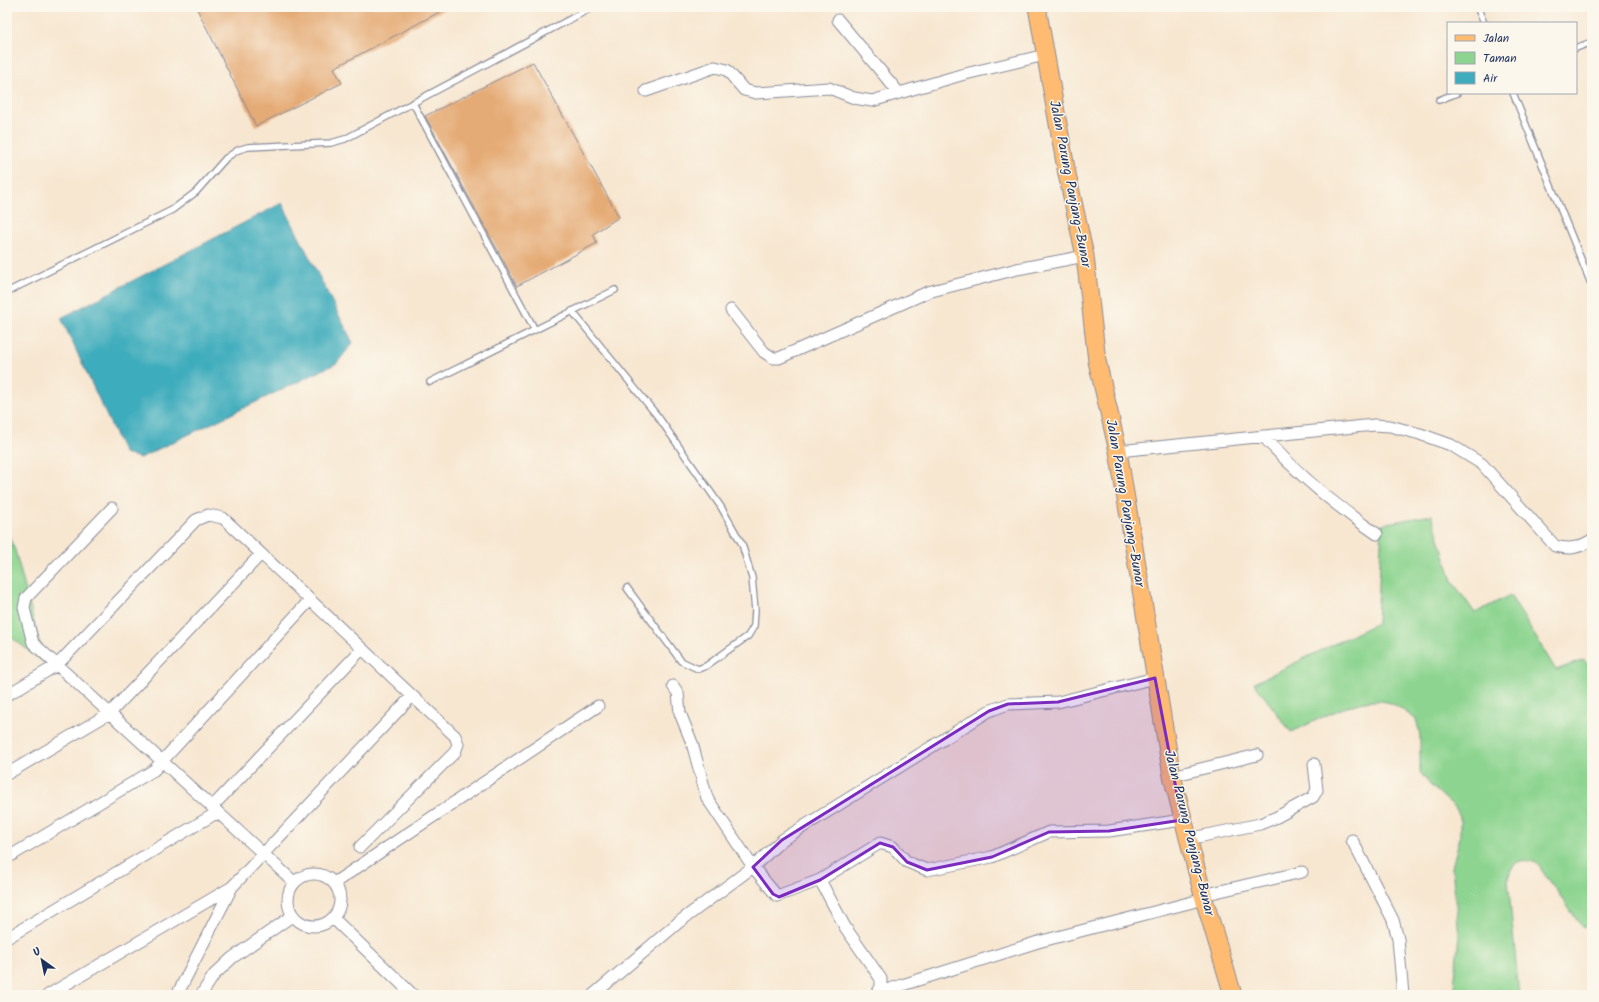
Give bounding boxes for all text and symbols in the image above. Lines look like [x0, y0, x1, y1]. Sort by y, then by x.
legend [1447, 22, 1577, 94]
text: Jalan [1483, 29, 1509, 48]
text: Taman [1483, 49, 1517, 68]
text: Air [1483, 69, 1498, 88]
street label: Jalan Parung Panjang–Bunar [1043, 98, 1097, 271]
street label: Jalan Parung Panjang–Bunar [1099, 417, 1151, 590]
street label: Jalan Parung Panjang–Bunar [1158, 748, 1221, 920]
north arrow [22, 940, 62, 980]
text: U [29, 943, 45, 962]

